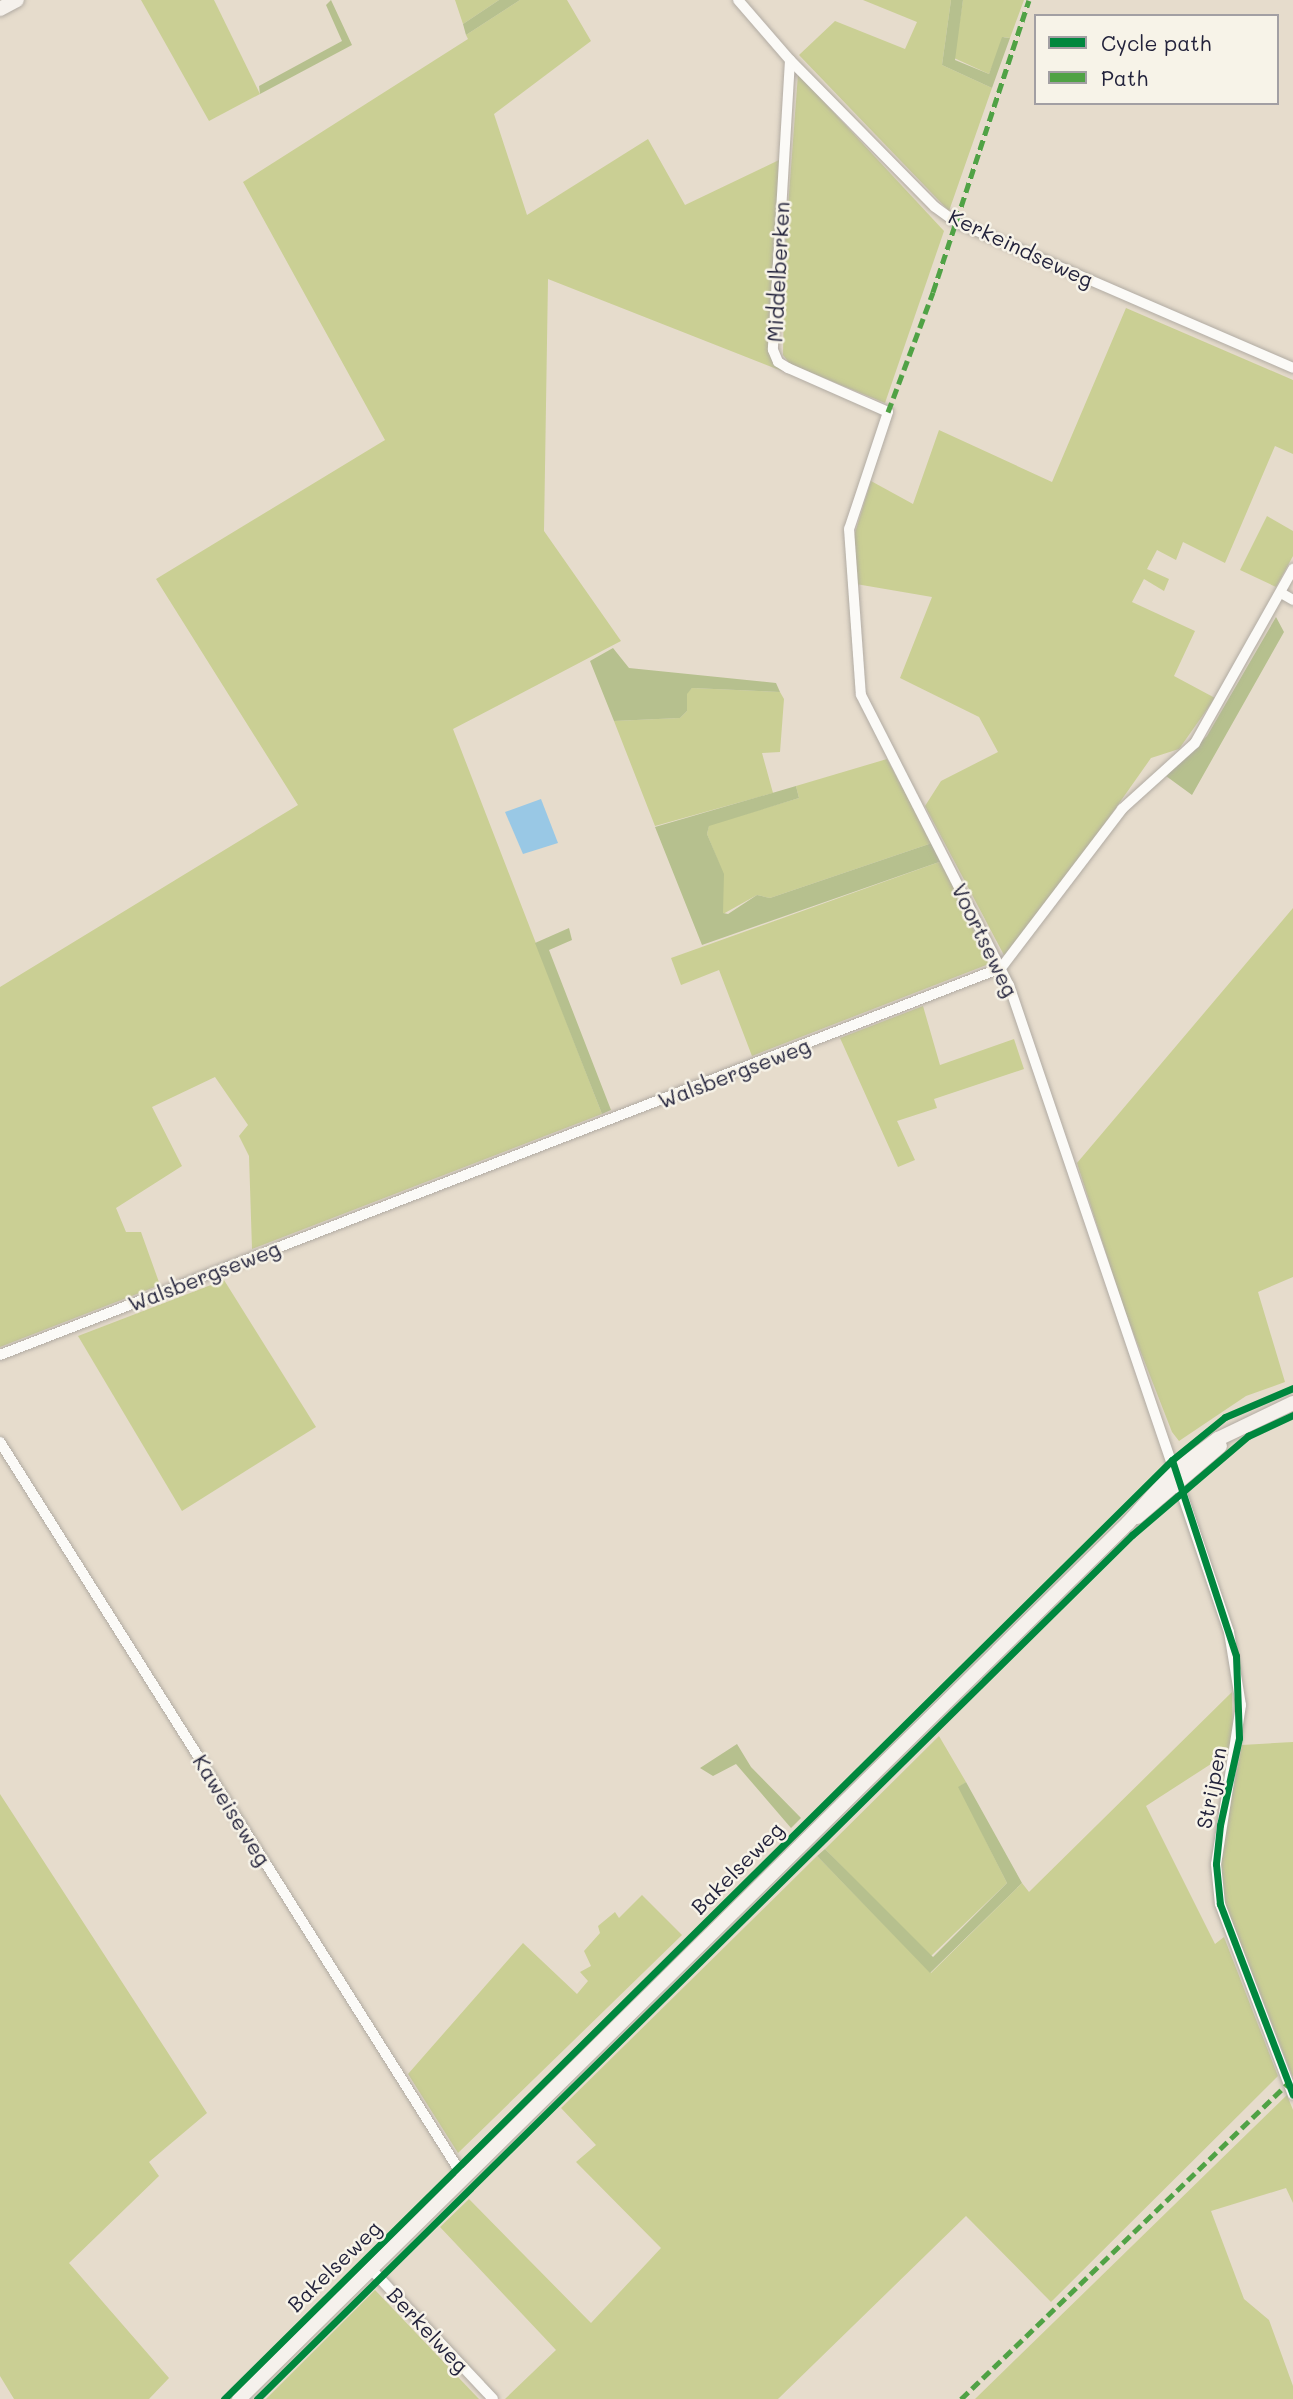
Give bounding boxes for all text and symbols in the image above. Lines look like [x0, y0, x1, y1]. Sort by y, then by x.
legend [1034, 14, 1279, 105]
text: Cycle path [1101, 29, 1211, 56]
text: Path [1101, 64, 1148, 91]
street label: Middelberken [762, 201, 794, 343]
street label: Kerkeindseweg [945, 204, 1097, 292]
street label: Voortseweg [947, 879, 1023, 1001]
street label: Walsbergseweg [654, 1032, 814, 1114]
street label: Walsbergseweg [124, 1235, 284, 1317]
street label: Strijpen [1191, 1745, 1231, 1831]
street label: Kaweiseweg [188, 1750, 276, 1870]
street label: Bakelseweg [686, 1817, 788, 1919]
street label: Bakelseweg [282, 2215, 386, 2317]
street label: Berkelweg [382, 2282, 474, 2378]

